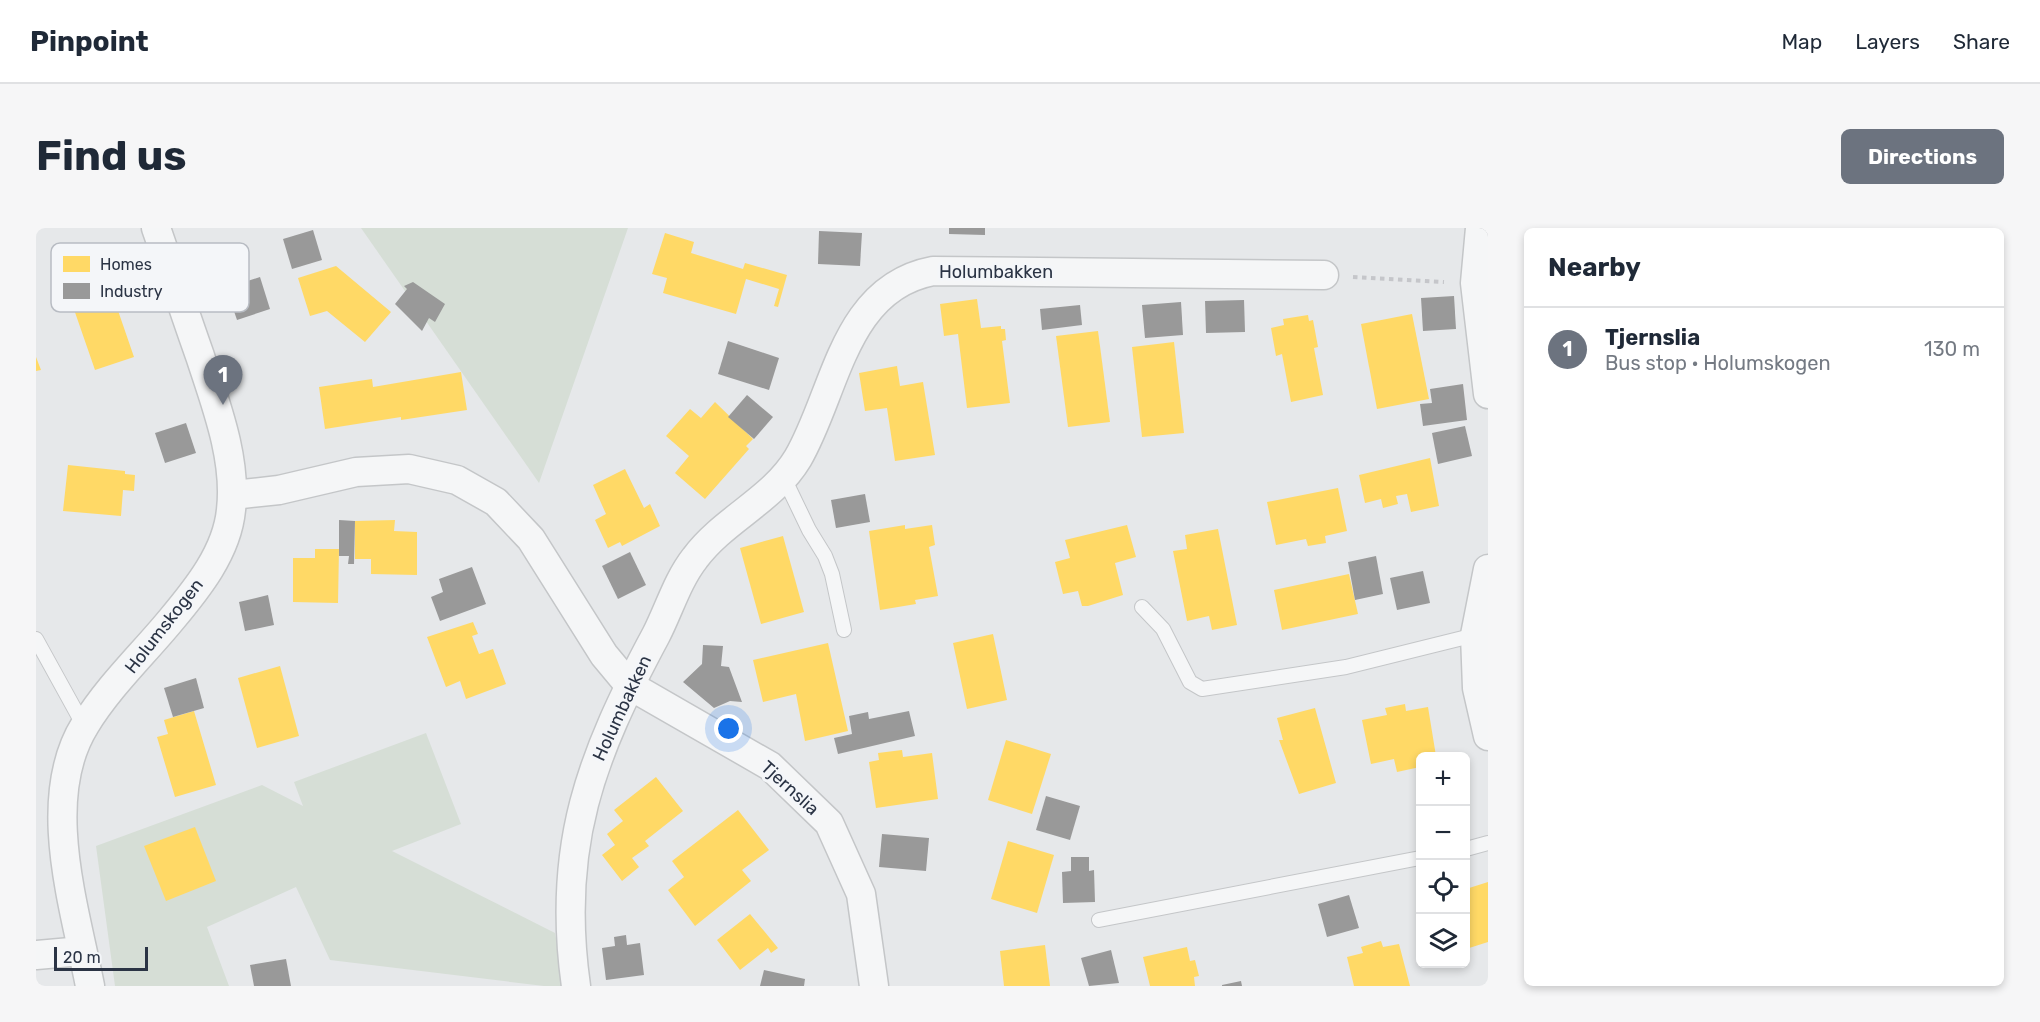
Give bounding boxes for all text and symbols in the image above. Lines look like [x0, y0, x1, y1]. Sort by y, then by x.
text: Pinpoint [30, 25, 149, 58]
text: Map [1781, 29, 1822, 54]
text: Layers [1855, 29, 1920, 54]
text: Share [1953, 29, 2010, 54]
button: Directions [1841, 129, 2004, 184]
text: Find us [36, 131, 187, 181]
legend [51, 243, 249, 312]
text: Nearby [1548, 252, 1641, 283]
text: Homes [100, 255, 152, 274]
street label: Holumbakken [939, 261, 1053, 283]
text: Industry [100, 282, 163, 301]
text: Tjernslia [1605, 324, 1700, 351]
text: 1 [1563, 337, 1572, 361]
text: 130 m [1924, 337, 1980, 361]
text: Bus stop · Holumskogen [1605, 351, 1831, 375]
pin: 1 [204, 356, 243, 405]
street label: Holumskogen [120, 574, 208, 678]
street label: Holumbakken [588, 652, 656, 764]
your location [714, 714, 743, 743]
map controls [1416, 752, 1470, 968]
button: + [1416, 752, 1470, 806]
street label: Tjernslia [756, 756, 824, 820]
button: − [1416, 806, 1470, 860]
button: locate [1416, 860, 1470, 914]
button: layers [1416, 914, 1470, 968]
scale bar [54, 944, 148, 972]
text: 20 m [63, 948, 101, 967]

